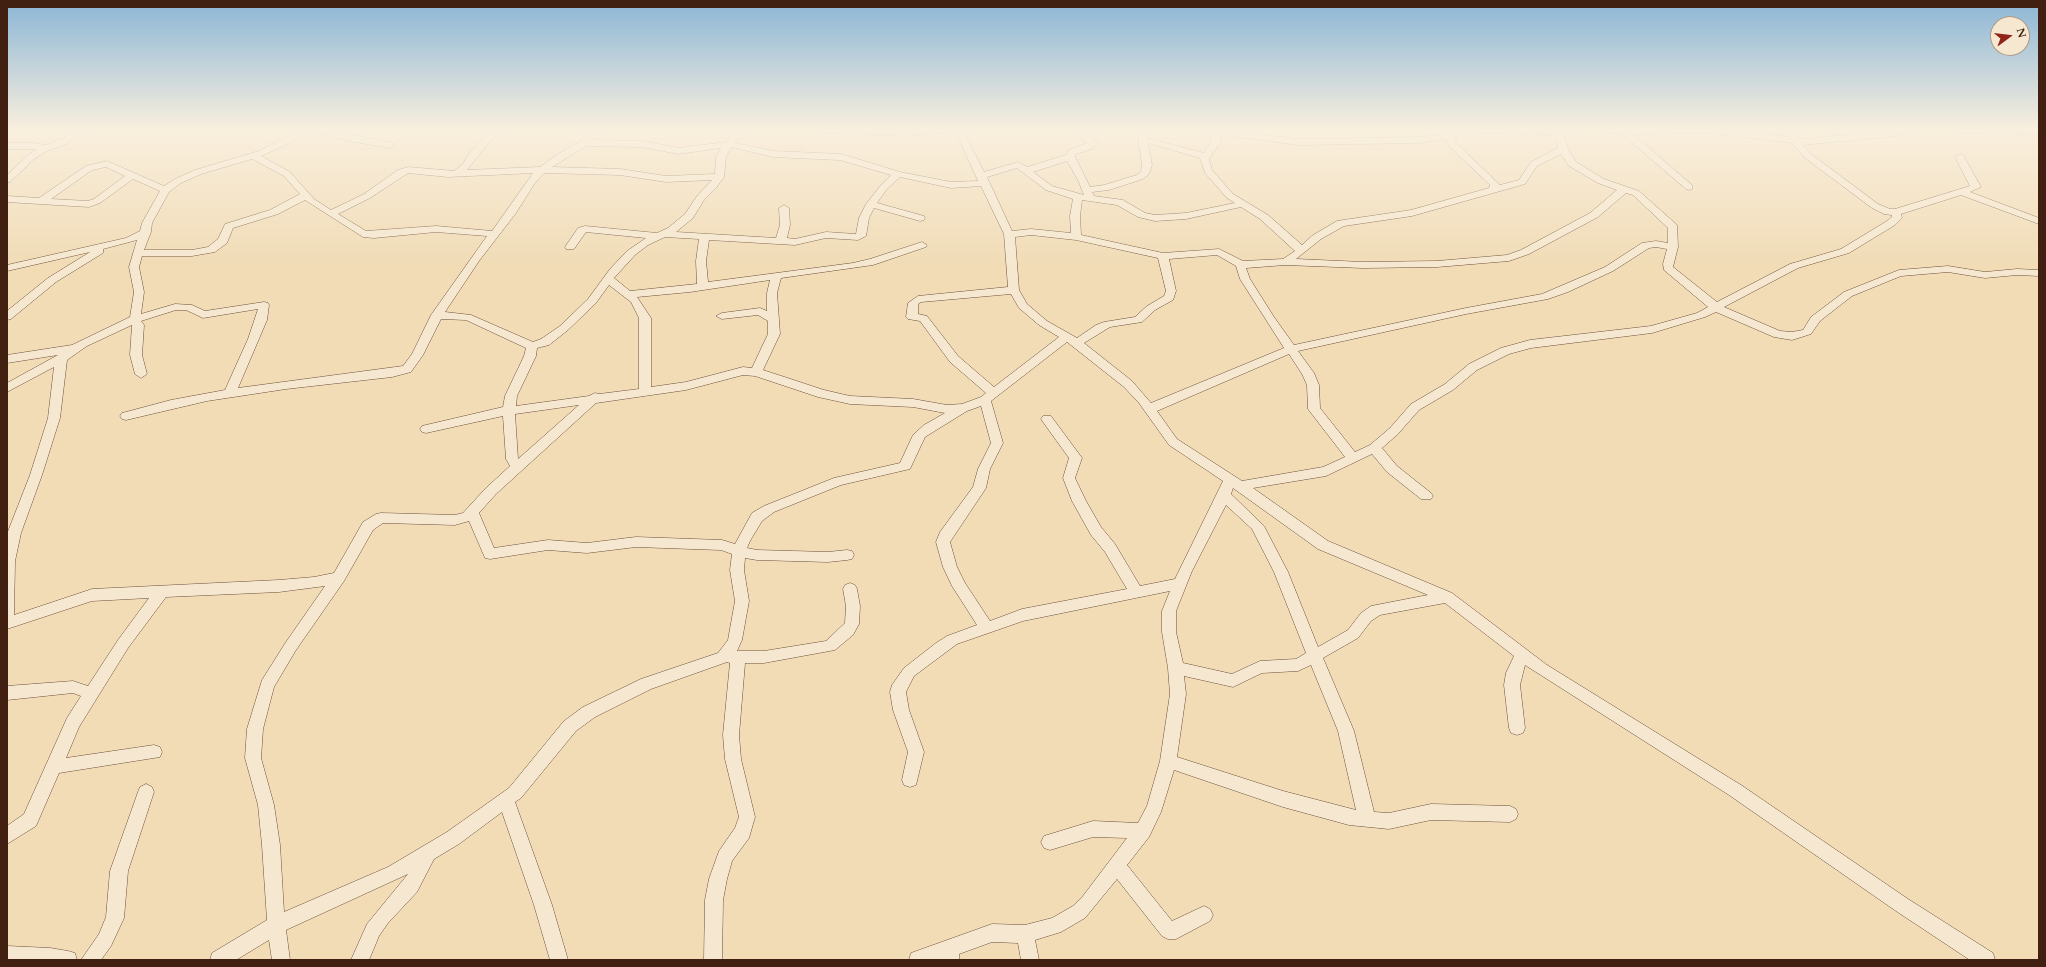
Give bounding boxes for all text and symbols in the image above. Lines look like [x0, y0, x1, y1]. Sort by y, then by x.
north arrow [1990, 16, 2030, 56]
text: N [2013, 26, 2030, 40]

